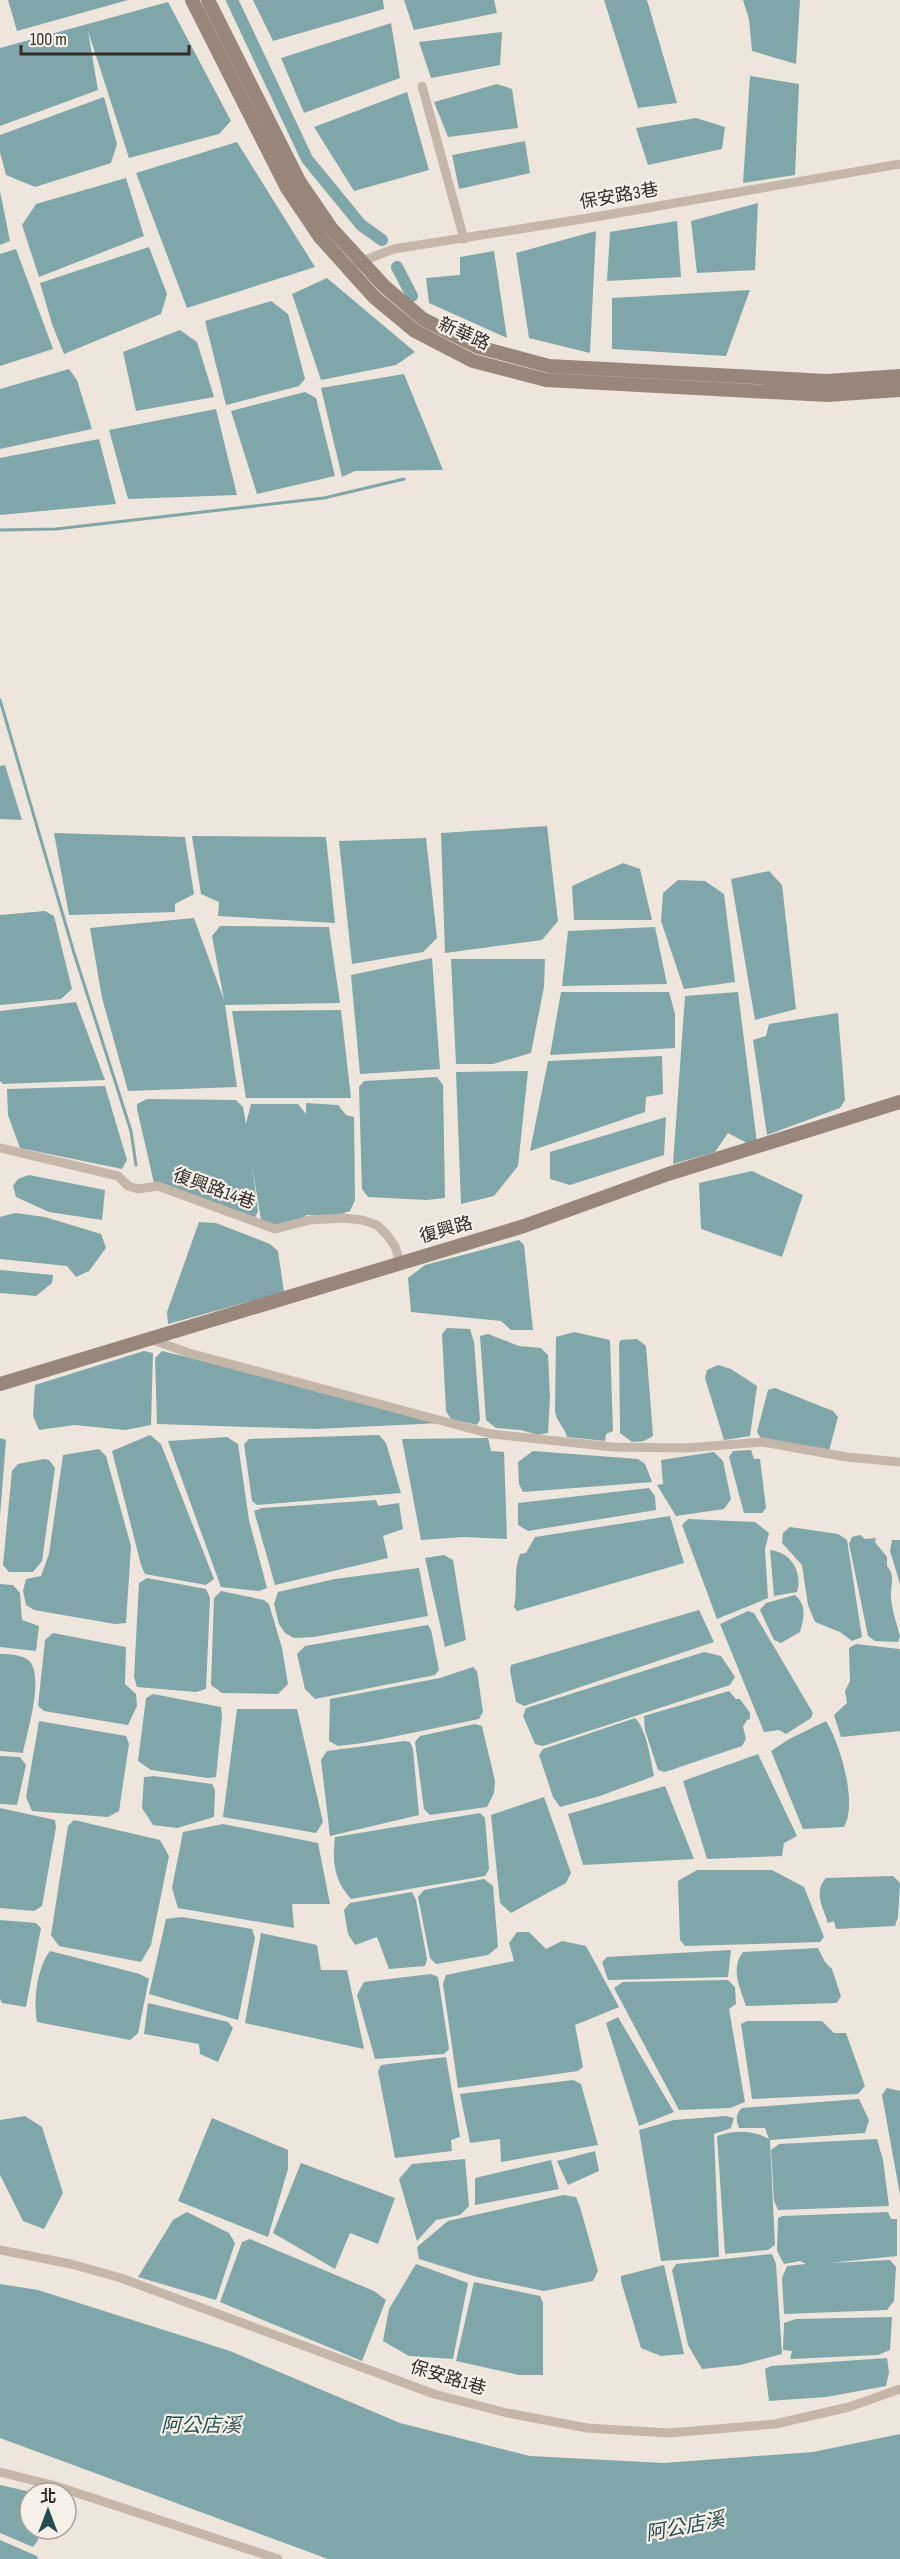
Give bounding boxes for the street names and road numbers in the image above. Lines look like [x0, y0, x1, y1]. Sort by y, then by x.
street label: 保安路3巷 [578, 179, 660, 213]
street label: 新華路 [435, 313, 493, 355]
street label: 復興路14巷 [170, 1164, 258, 1214]
street label: 復興路 [417, 1212, 475, 1248]
street label: 保安路1巷 [407, 2357, 489, 2399]

